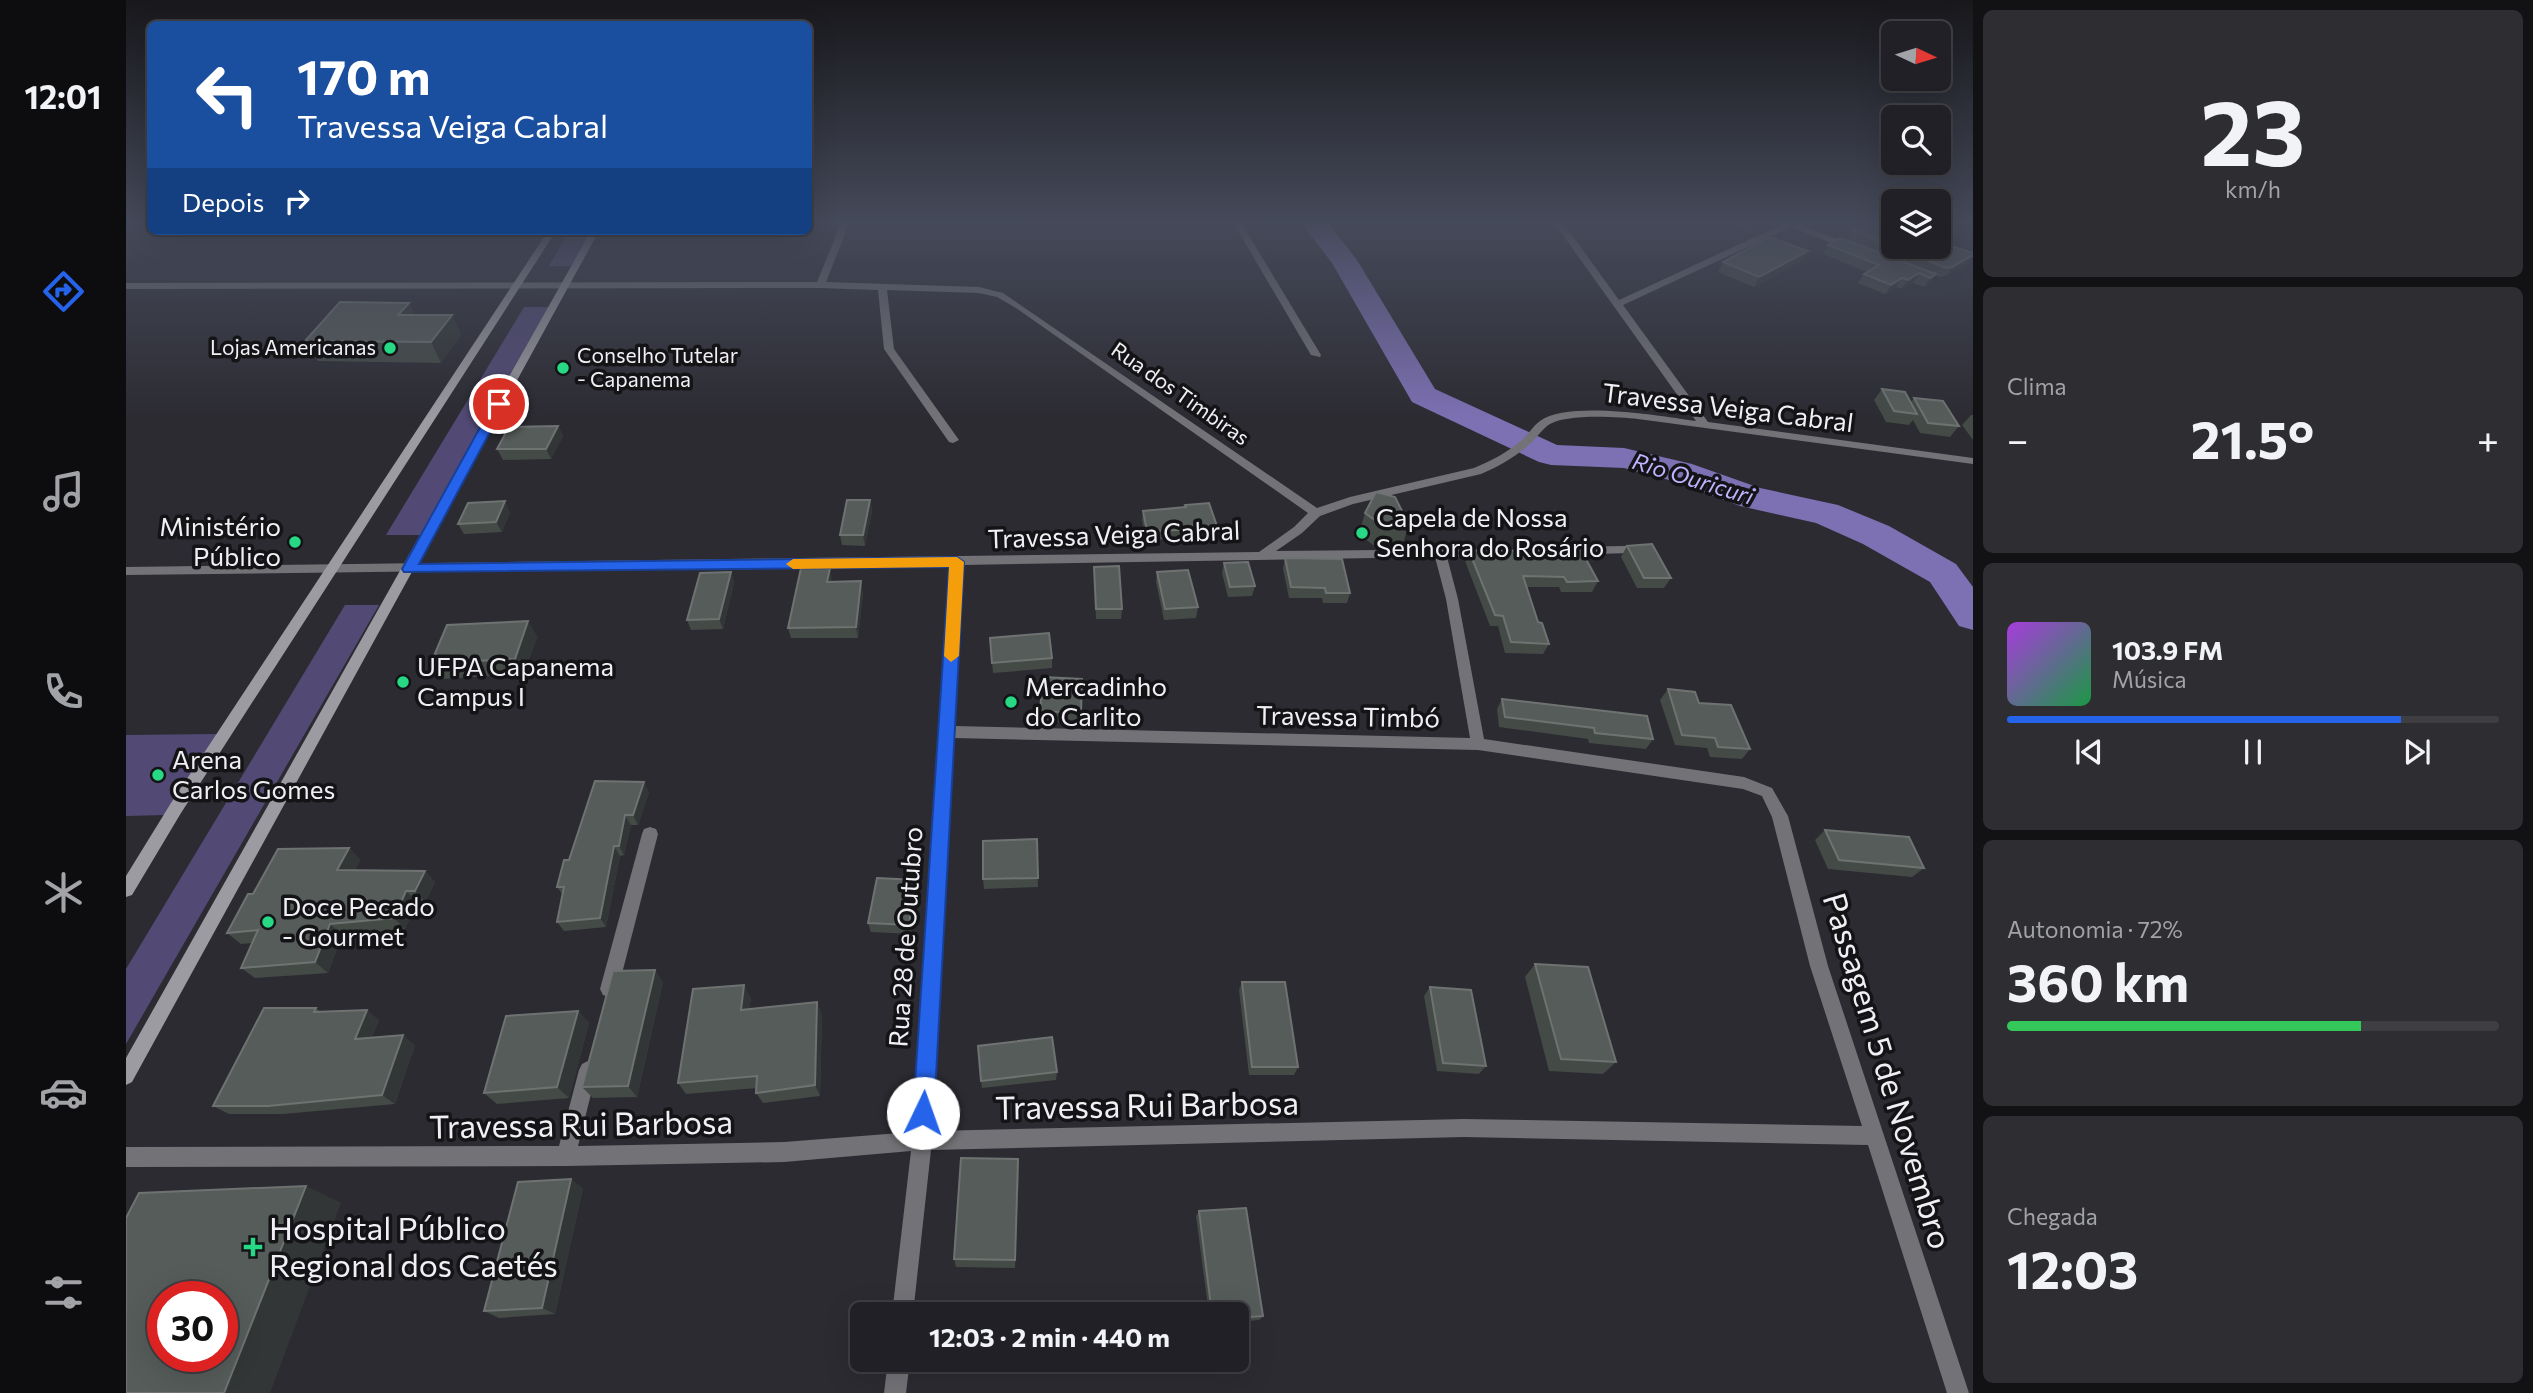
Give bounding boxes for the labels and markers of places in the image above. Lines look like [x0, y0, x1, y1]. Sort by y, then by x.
place label: Lojas Americanas [210, 334, 376, 359]
marker: Lojas Americanas [382, 340, 398, 356]
place label: Conselho Tutelar - Capanema [577, 342, 738, 391]
marker: Conselho Tutelar - Capanema [555, 360, 571, 376]
pin [469, 374, 529, 434]
place label: Capela de Nossa Senhora do Rosário [1376, 501, 1604, 562]
place label: Ministério Público [159, 510, 281, 571]
marker: Capela de Nossa Senhora do Rosário [1354, 525, 1370, 541]
marker: Ministério Público [287, 534, 303, 550]
place label: UFPA Capanema Campus I [417, 650, 614, 711]
place label: Mercadinho do Carlito [1025, 670, 1167, 731]
marker: UFPA Capanema Campus I [395, 674, 411, 690]
marker: Mercadinho do Carlito [1003, 694, 1019, 710]
place label: Arena Carlos Gomes [172, 743, 335, 804]
marker: Arena Carlos Gomes [150, 767, 166, 783]
place label: Doce Pecado - Gourmet [282, 890, 435, 951]
marker: Doce Pecado - Gourmet [260, 914, 276, 930]
place label: Hospital Público Regional dos Caetés [269, 1207, 558, 1284]
marker: Hospital Público Regional dos Caetés [243, 1237, 263, 1257]

